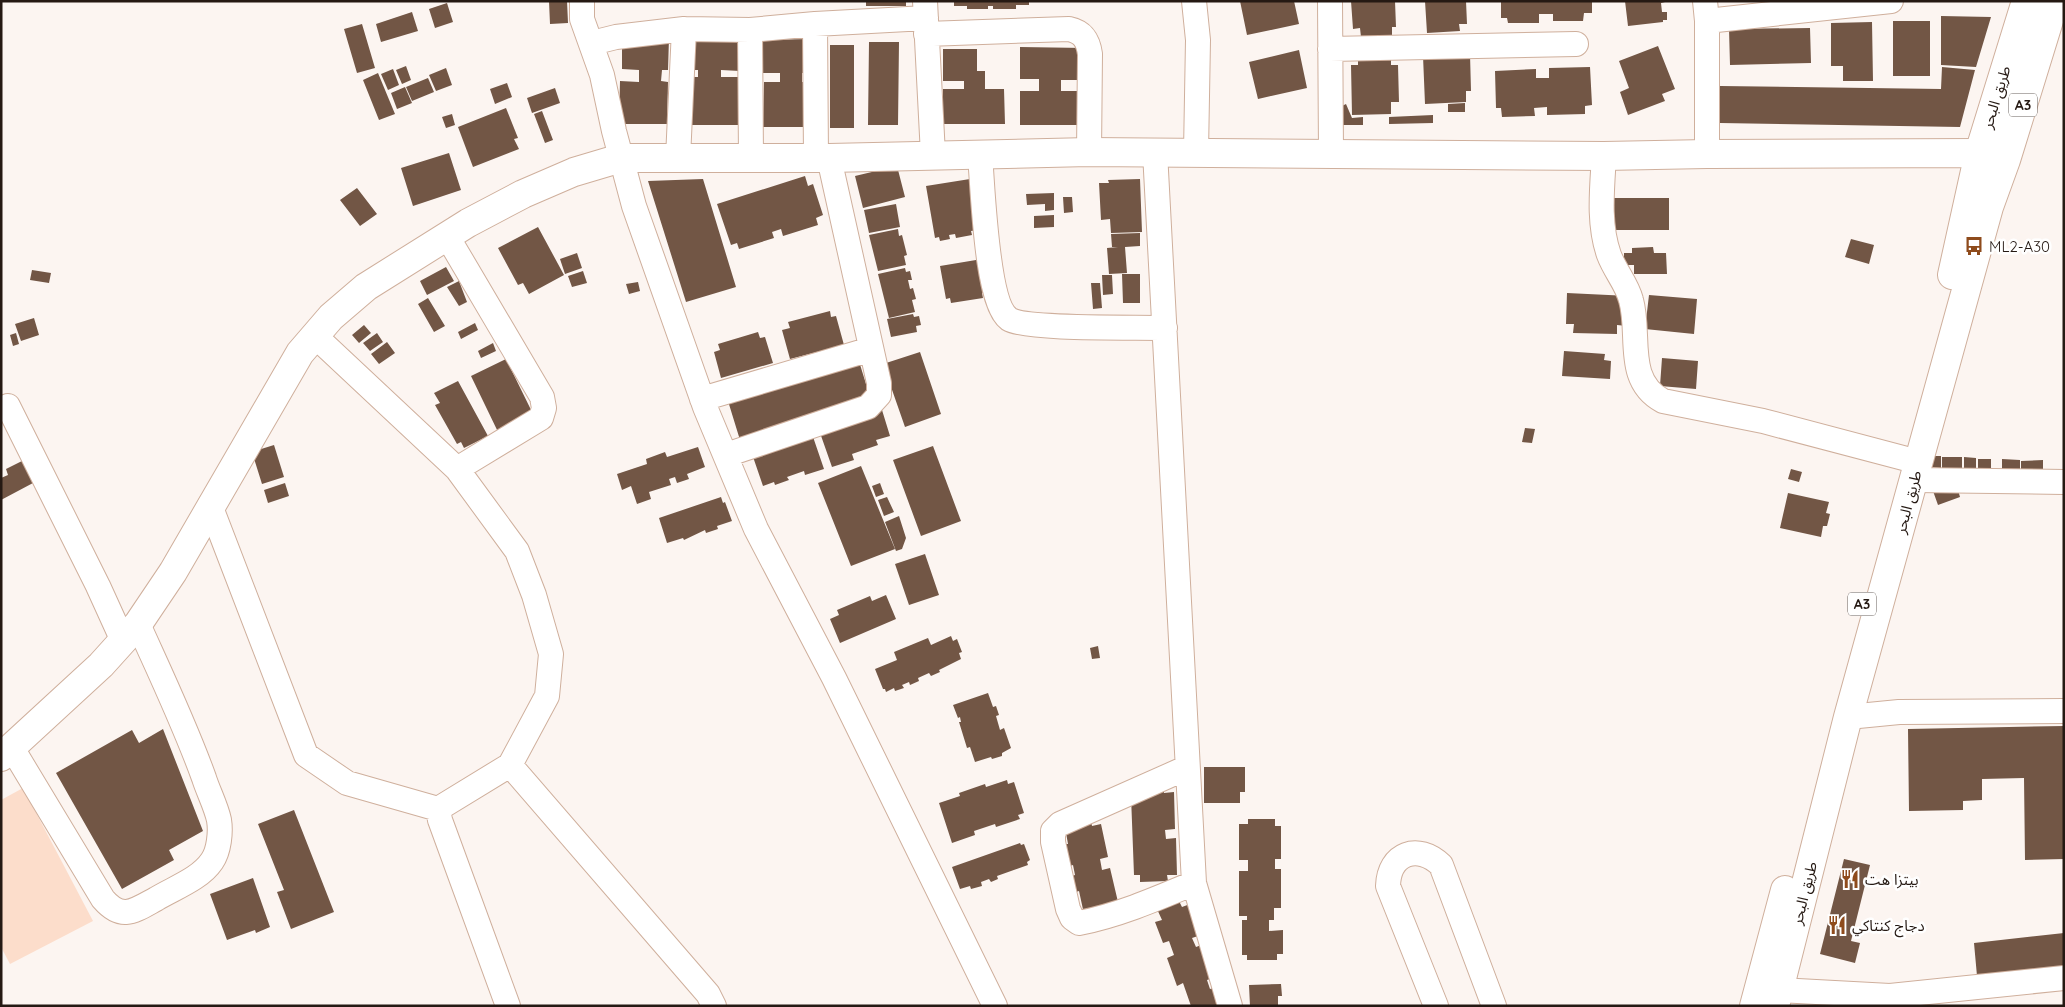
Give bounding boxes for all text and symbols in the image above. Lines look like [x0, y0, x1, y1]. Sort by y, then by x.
street label: طريق البحر [1977, 63, 2015, 132]
road number: A3 [2009, 94, 2037, 116]
bus stop icon: ML2-A30 [1963, 235, 1985, 257]
place label: ML2-A30 [1989, 237, 2050, 256]
street label: طريق البحر [1890, 468, 1926, 537]
road number: A3 [1848, 592, 1876, 616]
street label: طريق البحر [1787, 859, 1822, 928]
restaurant icon: بيتزا هت [1839, 868, 1861, 890]
place label: بيتزا هت [1865, 870, 1918, 889]
restaurant icon: دجاج كنتاكي [1826, 914, 1848, 936]
place label: دجاج كنتاكي [1852, 916, 1925, 938]

